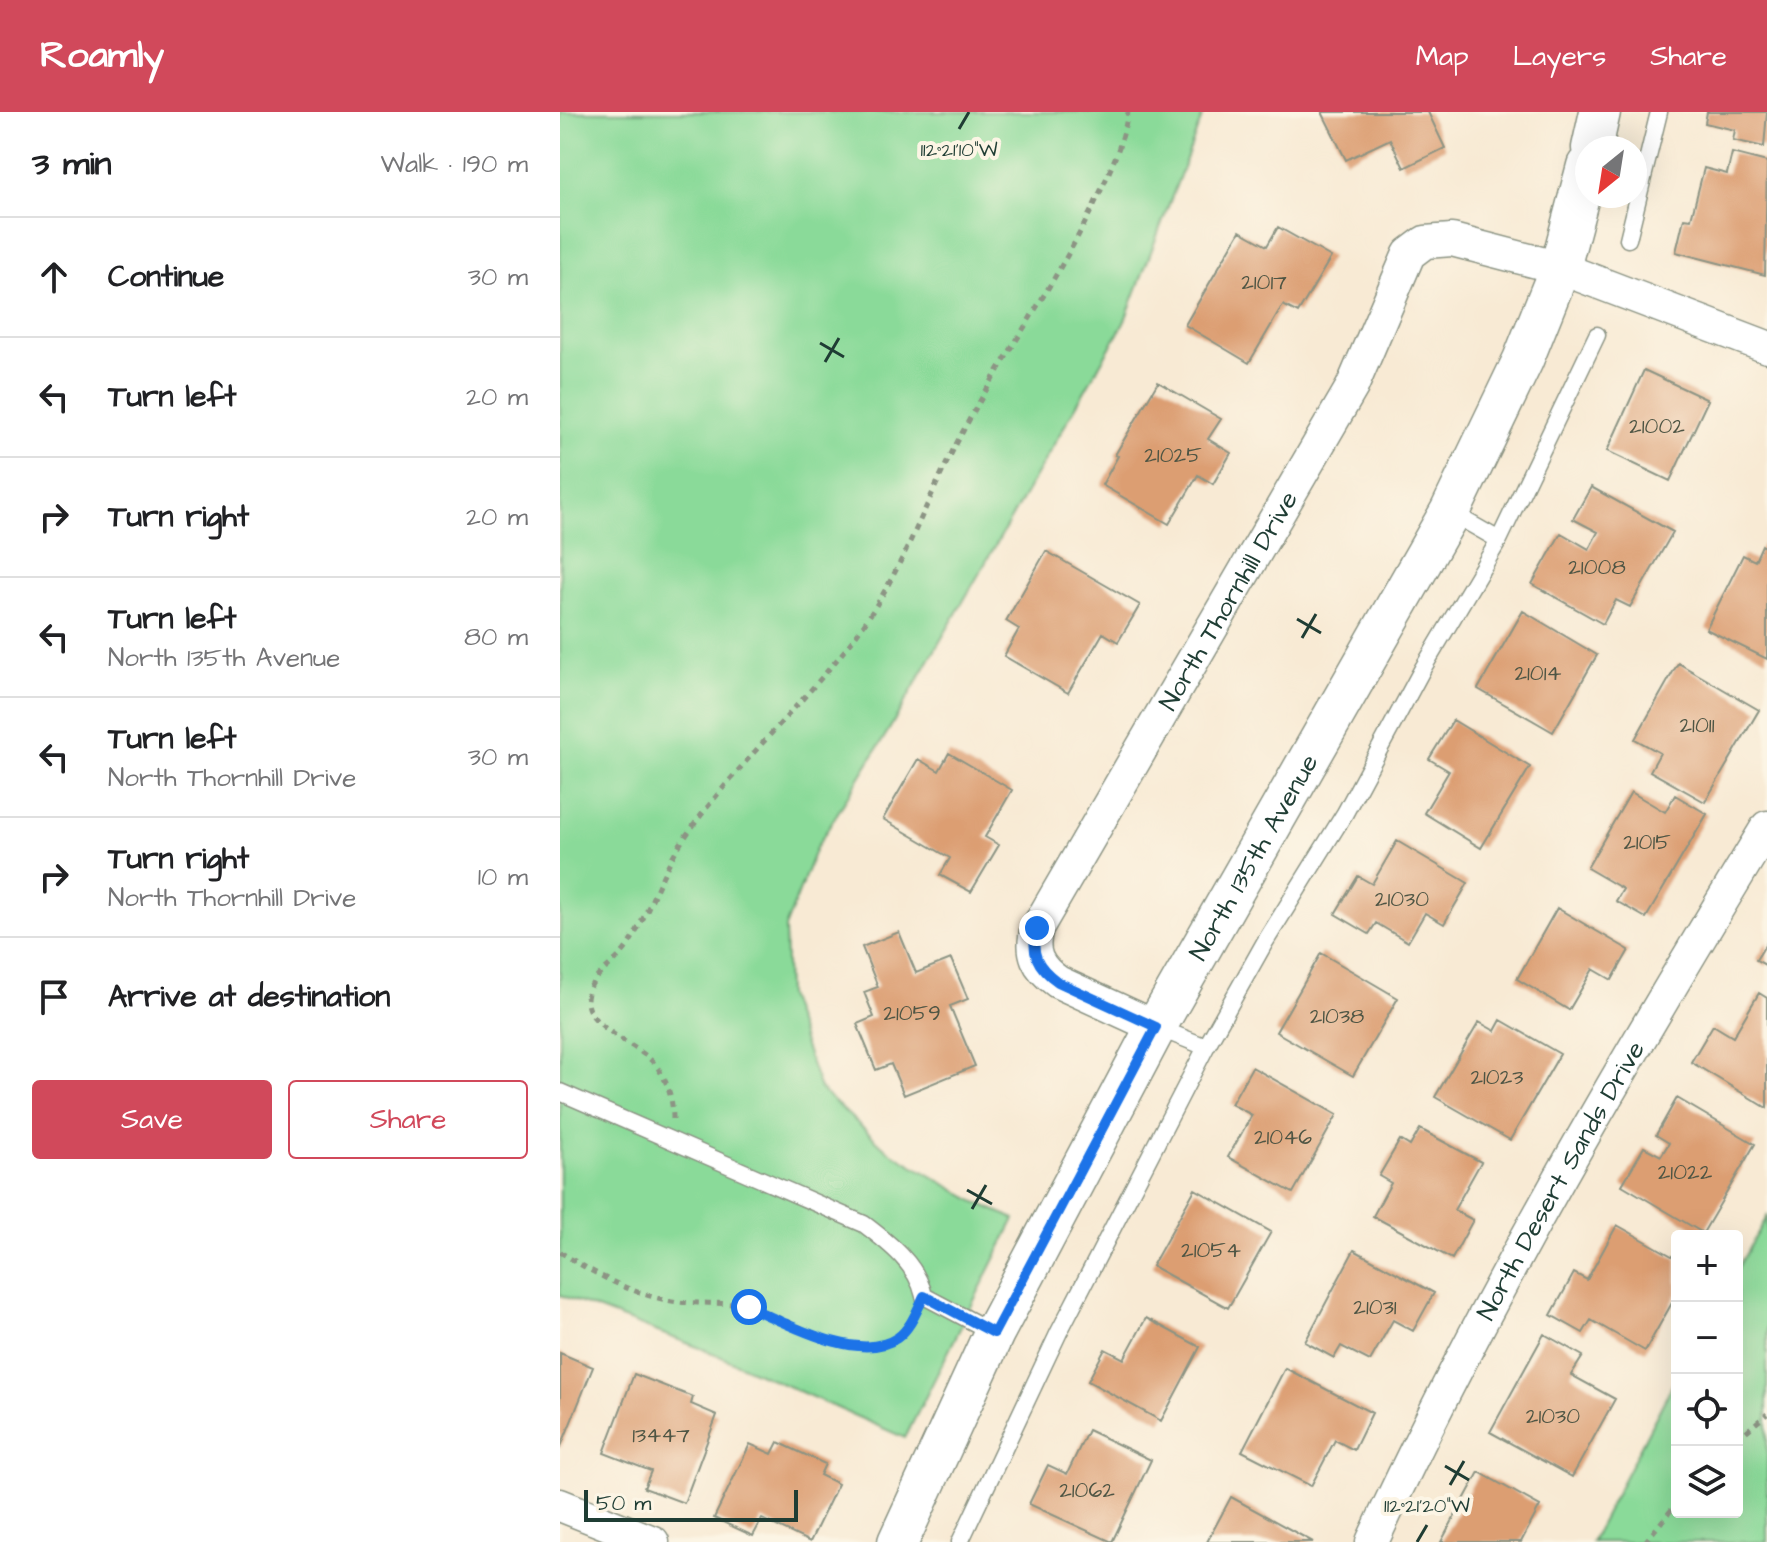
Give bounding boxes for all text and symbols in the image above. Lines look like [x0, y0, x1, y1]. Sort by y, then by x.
text: Roamly [40, 30, 164, 82]
text: Map [1416, 37, 1469, 76]
text: Layers [1513, 37, 1606, 76]
text: Share [1650, 37, 1727, 76]
text: 112°21'10"W [921, 136, 998, 164]
north arrow [1575, 136, 1647, 208]
text: 3 min [32, 140, 112, 188]
text: Walk · 190 m [381, 146, 528, 182]
icon: ahead [32, 255, 76, 299]
text: Continue [108, 256, 224, 298]
text: 30 m [468, 259, 528, 295]
house number: 21017 [1241, 267, 1287, 298]
icon: left [32, 375, 76, 419]
text: Turn left [108, 376, 236, 418]
text: 20 m [466, 379, 528, 415]
house number: 21002 [1629, 411, 1685, 442]
house number: 21025 [1144, 440, 1202, 471]
street label: North Thornhill Drive [1151, 485, 1307, 717]
icon: right [32, 495, 76, 539]
text: Turn right [108, 496, 249, 538]
text: 20 m [466, 499, 528, 535]
house number: 21008 [1568, 552, 1626, 583]
text: Turn left [108, 598, 236, 640]
icon: left [32, 615, 76, 659]
text: 80 m [464, 619, 528, 655]
text: North 135th Avenue [108, 640, 340, 676]
house number: 21014 [1514, 658, 1562, 689]
house number: 21011 [1680, 710, 1715, 741]
text: Turn left [108, 718, 236, 760]
icon: left [32, 735, 76, 779]
text: 30 m [468, 739, 528, 775]
street label: North 135th Avenue [1181, 748, 1327, 967]
text: North Thornhill Drive [108, 760, 356, 796]
house number: 21015 [1623, 827, 1671, 858]
text: Turn right [108, 838, 249, 880]
icon: right [32, 855, 76, 899]
text: 10 m [478, 859, 528, 895]
text: North Thornhill Drive [108, 880, 356, 916]
house number: 21030 [1375, 884, 1429, 915]
route end [1019, 910, 1055, 946]
icon: arrive [32, 975, 76, 1019]
text: Arrive at destination [108, 976, 390, 1018]
house number: 21059 [883, 998, 941, 1029]
house number: 21038 [1310, 1001, 1364, 1032]
street label: North Desert Sands Drive [1468, 1034, 1654, 1327]
house number: 21023 [1470, 1062, 1524, 1093]
button: Save [32, 1080, 272, 1159]
button: Share [288, 1080, 528, 1159]
house number: 21046 [1254, 1122, 1312, 1153]
house number: 21022 [1658, 1157, 1713, 1188]
map controls [1671, 1230, 1743, 1518]
button: + [1671, 1230, 1743, 1302]
house number: 21054 [1181, 1235, 1241, 1266]
route start [731, 1289, 767, 1325]
house number: 21031 [1353, 1292, 1397, 1323]
button: − [1671, 1302, 1743, 1374]
button: locate [1671, 1374, 1743, 1446]
house number: 21030 [1526, 1401, 1580, 1432]
house number: 13447 [632, 1420, 690, 1451]
button: layers [1671, 1446, 1743, 1518]
house number: 21062 [1059, 1475, 1115, 1506]
scale bar [584, 1486, 798, 1522]
text: 50 m [596, 1488, 651, 1519]
text: 112°21'20"W [1384, 1492, 1470, 1520]

